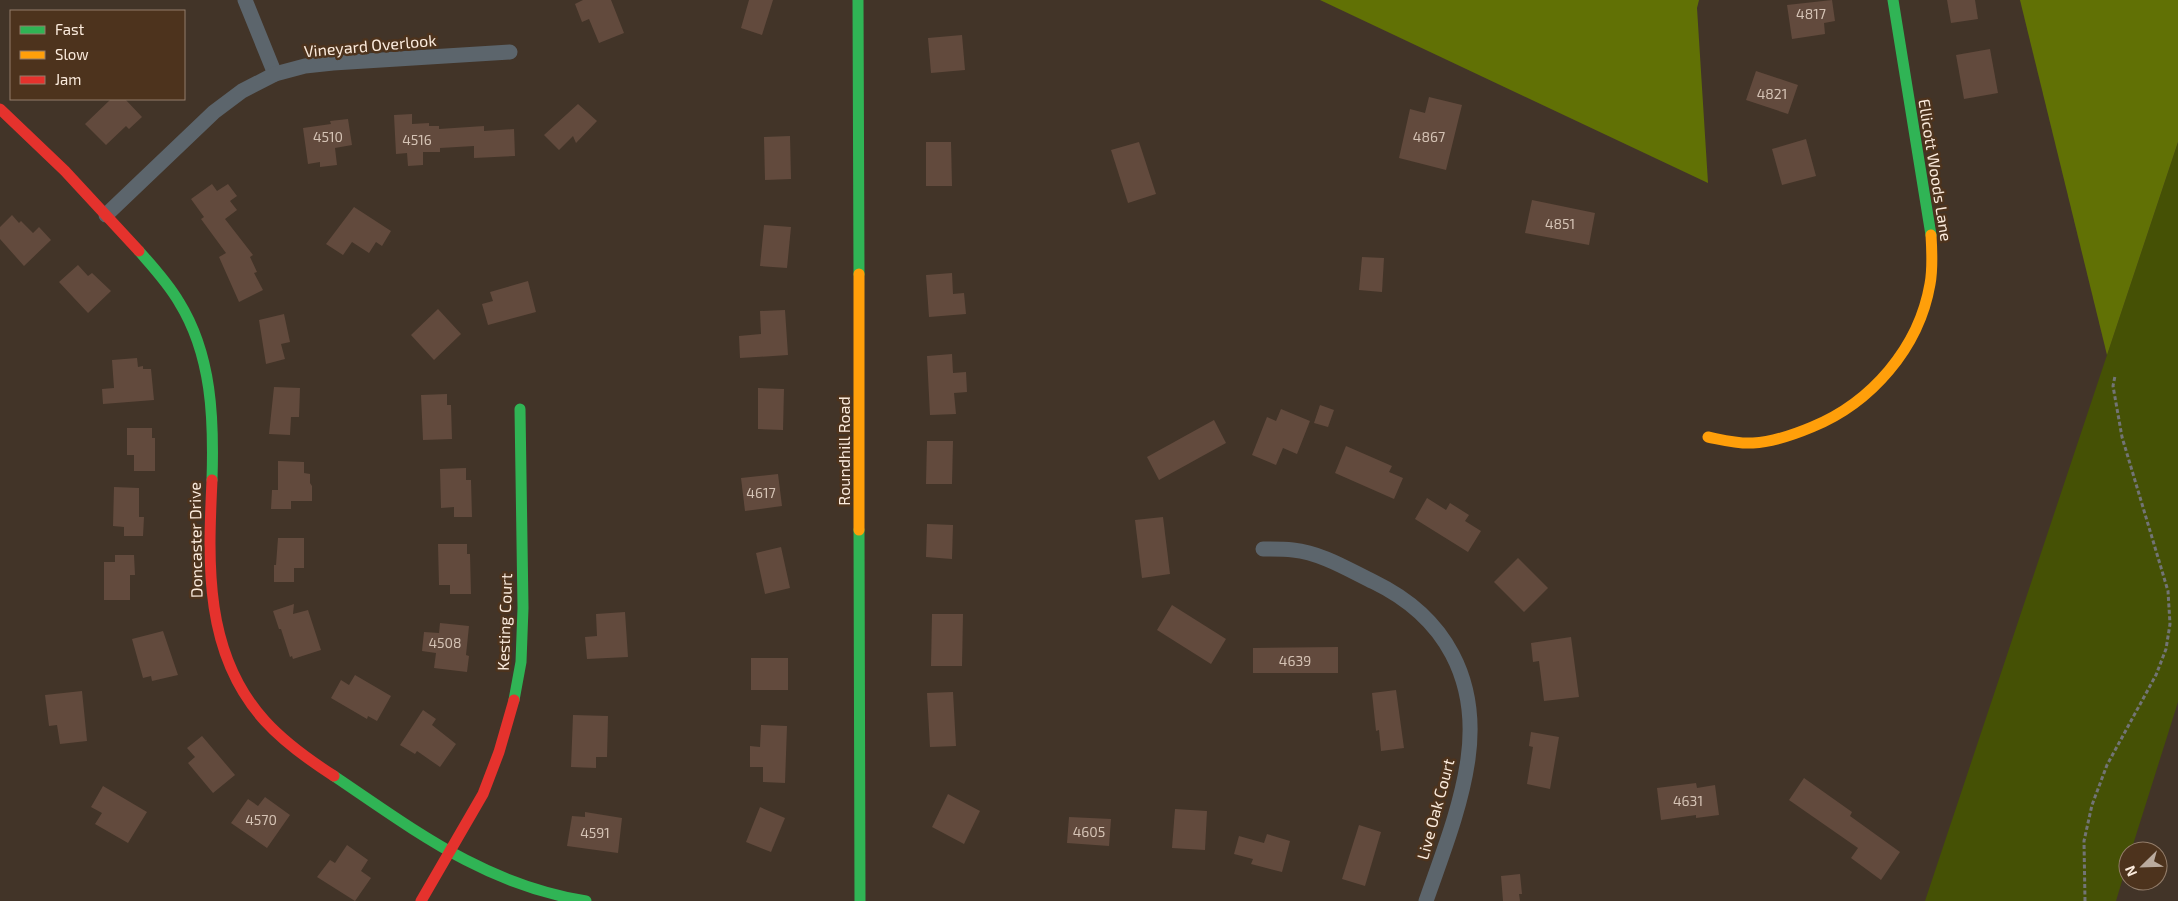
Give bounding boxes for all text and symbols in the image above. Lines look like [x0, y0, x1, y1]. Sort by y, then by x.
house number: 4817 [1796, 5, 1826, 22]
legend [10, 10, 185, 100]
text: Fast [55, 20, 85, 38]
street label: Vineyard Overlook [303, 30, 437, 60]
text: Slow [55, 45, 89, 63]
text: Jam [55, 70, 81, 88]
house number: 4821 [1757, 85, 1787, 102]
street label: Ellicott Woods Lane [1915, 98, 1957, 242]
house number: 4510 [313, 128, 343, 145]
house number: 4867 [1413, 128, 1445, 145]
house number: 4516 [402, 131, 432, 148]
house number: 4851 [1545, 215, 1575, 232]
street label: Roundhill Road [834, 396, 853, 506]
street label: Doncaster Drive [184, 482, 206, 598]
house number: 4617 [746, 484, 776, 501]
street label: Kesting Court [493, 573, 515, 671]
house number: 4508 [428, 634, 462, 651]
house number: 4639 [1279, 652, 1311, 669]
street label: Live Oak Court [1412, 757, 1458, 861]
house number: 4631 [1673, 792, 1703, 809]
house number: 4570 [245, 811, 277, 828]
house number: 4605 [1073, 823, 1105, 840]
house number: 4591 [580, 824, 610, 841]
north arrow [2118, 841, 2168, 891]
text: N [2121, 863, 2140, 879]

